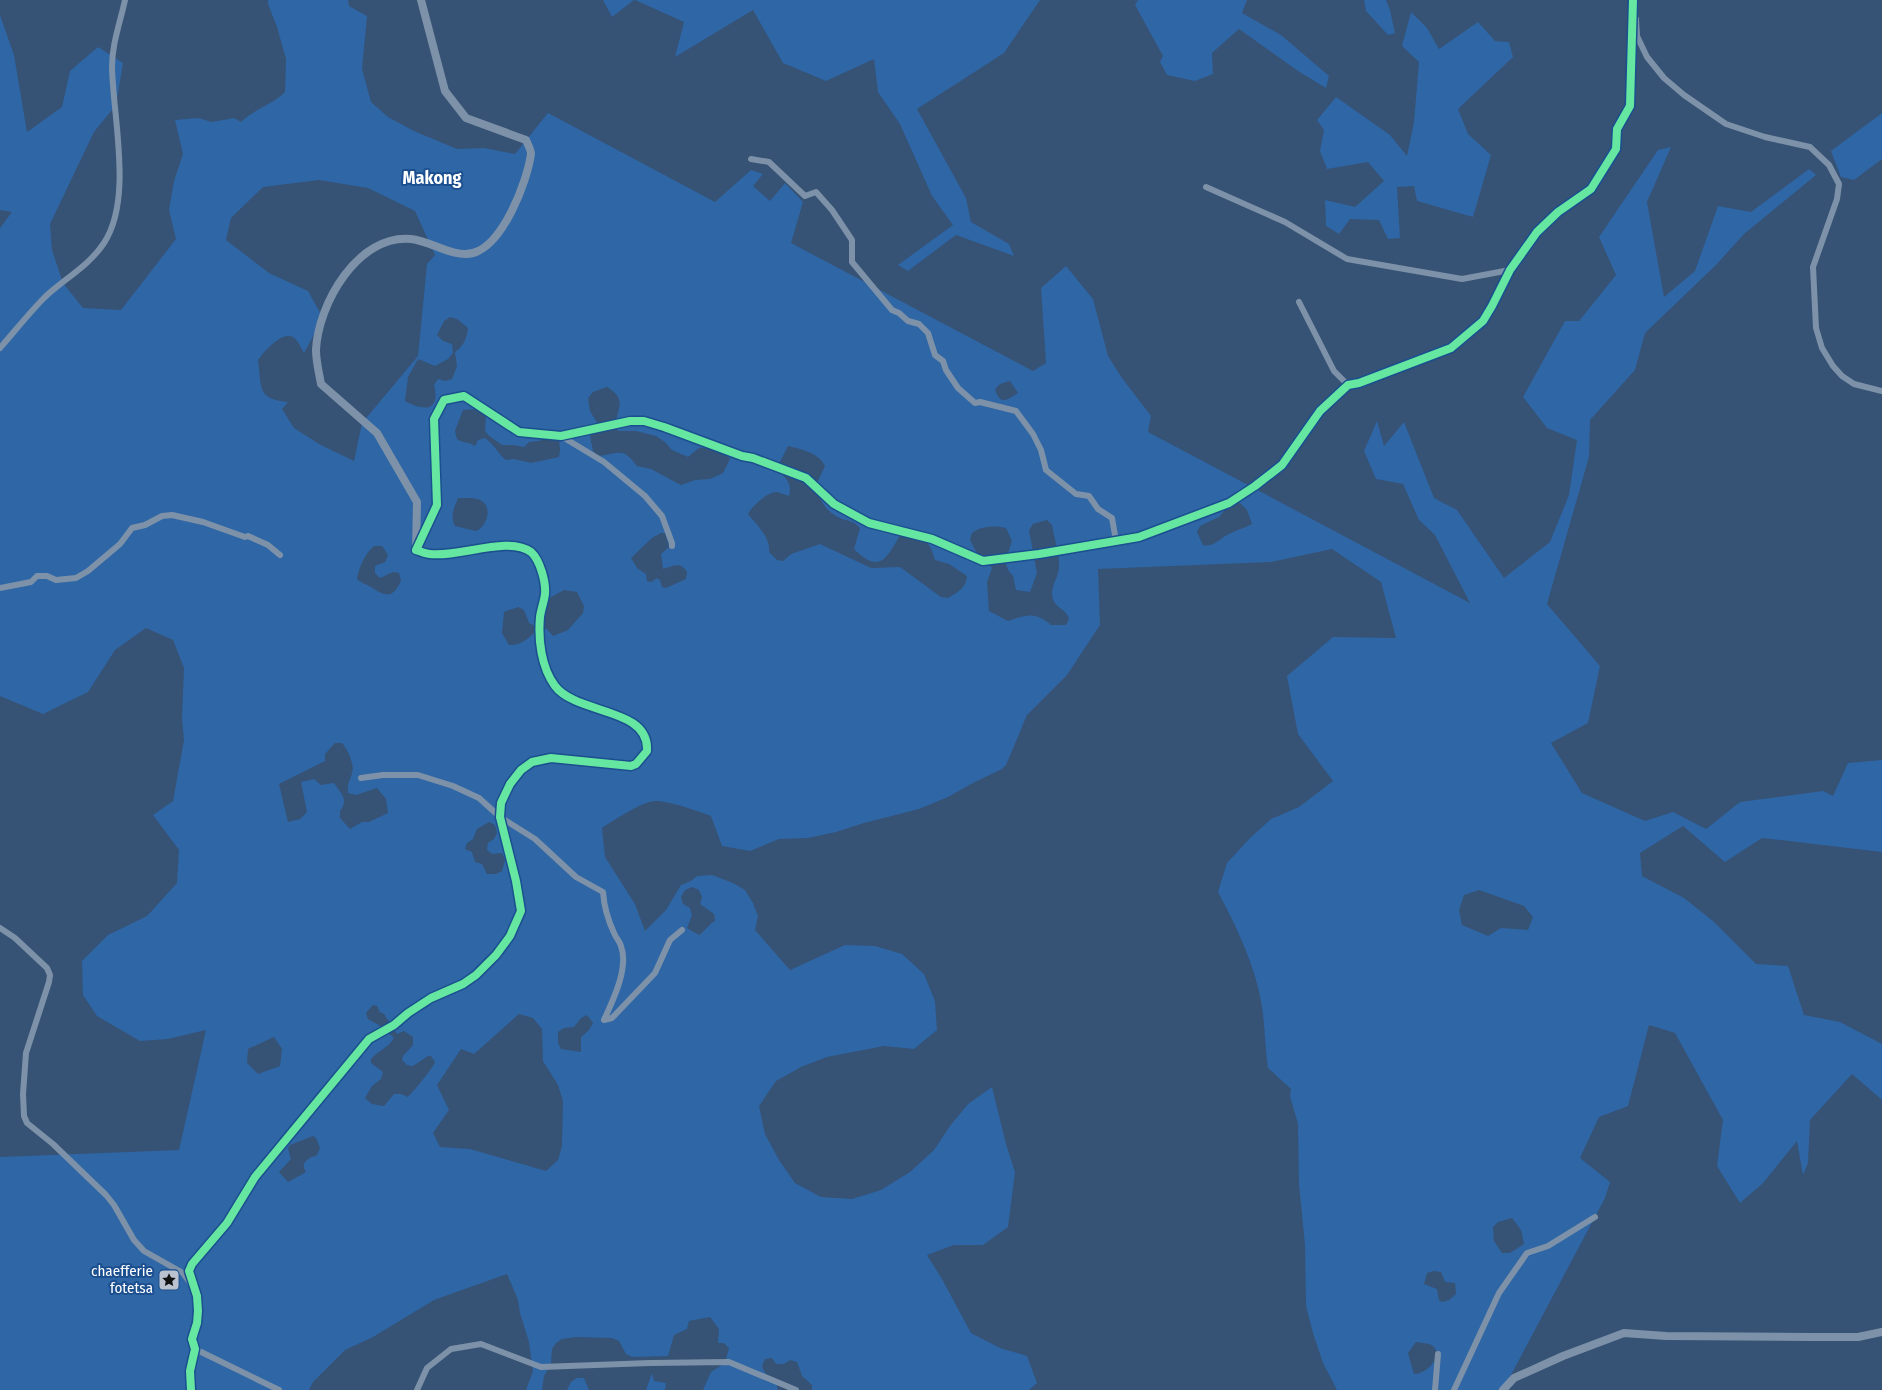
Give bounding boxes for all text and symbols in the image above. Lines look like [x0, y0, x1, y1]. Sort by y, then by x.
district label: Makong [403, 167, 461, 189]
place label: chaefferie fotetsa [91, 1262, 153, 1297]
place icon: chaefferie fotetsa [157, 1268, 181, 1292]

